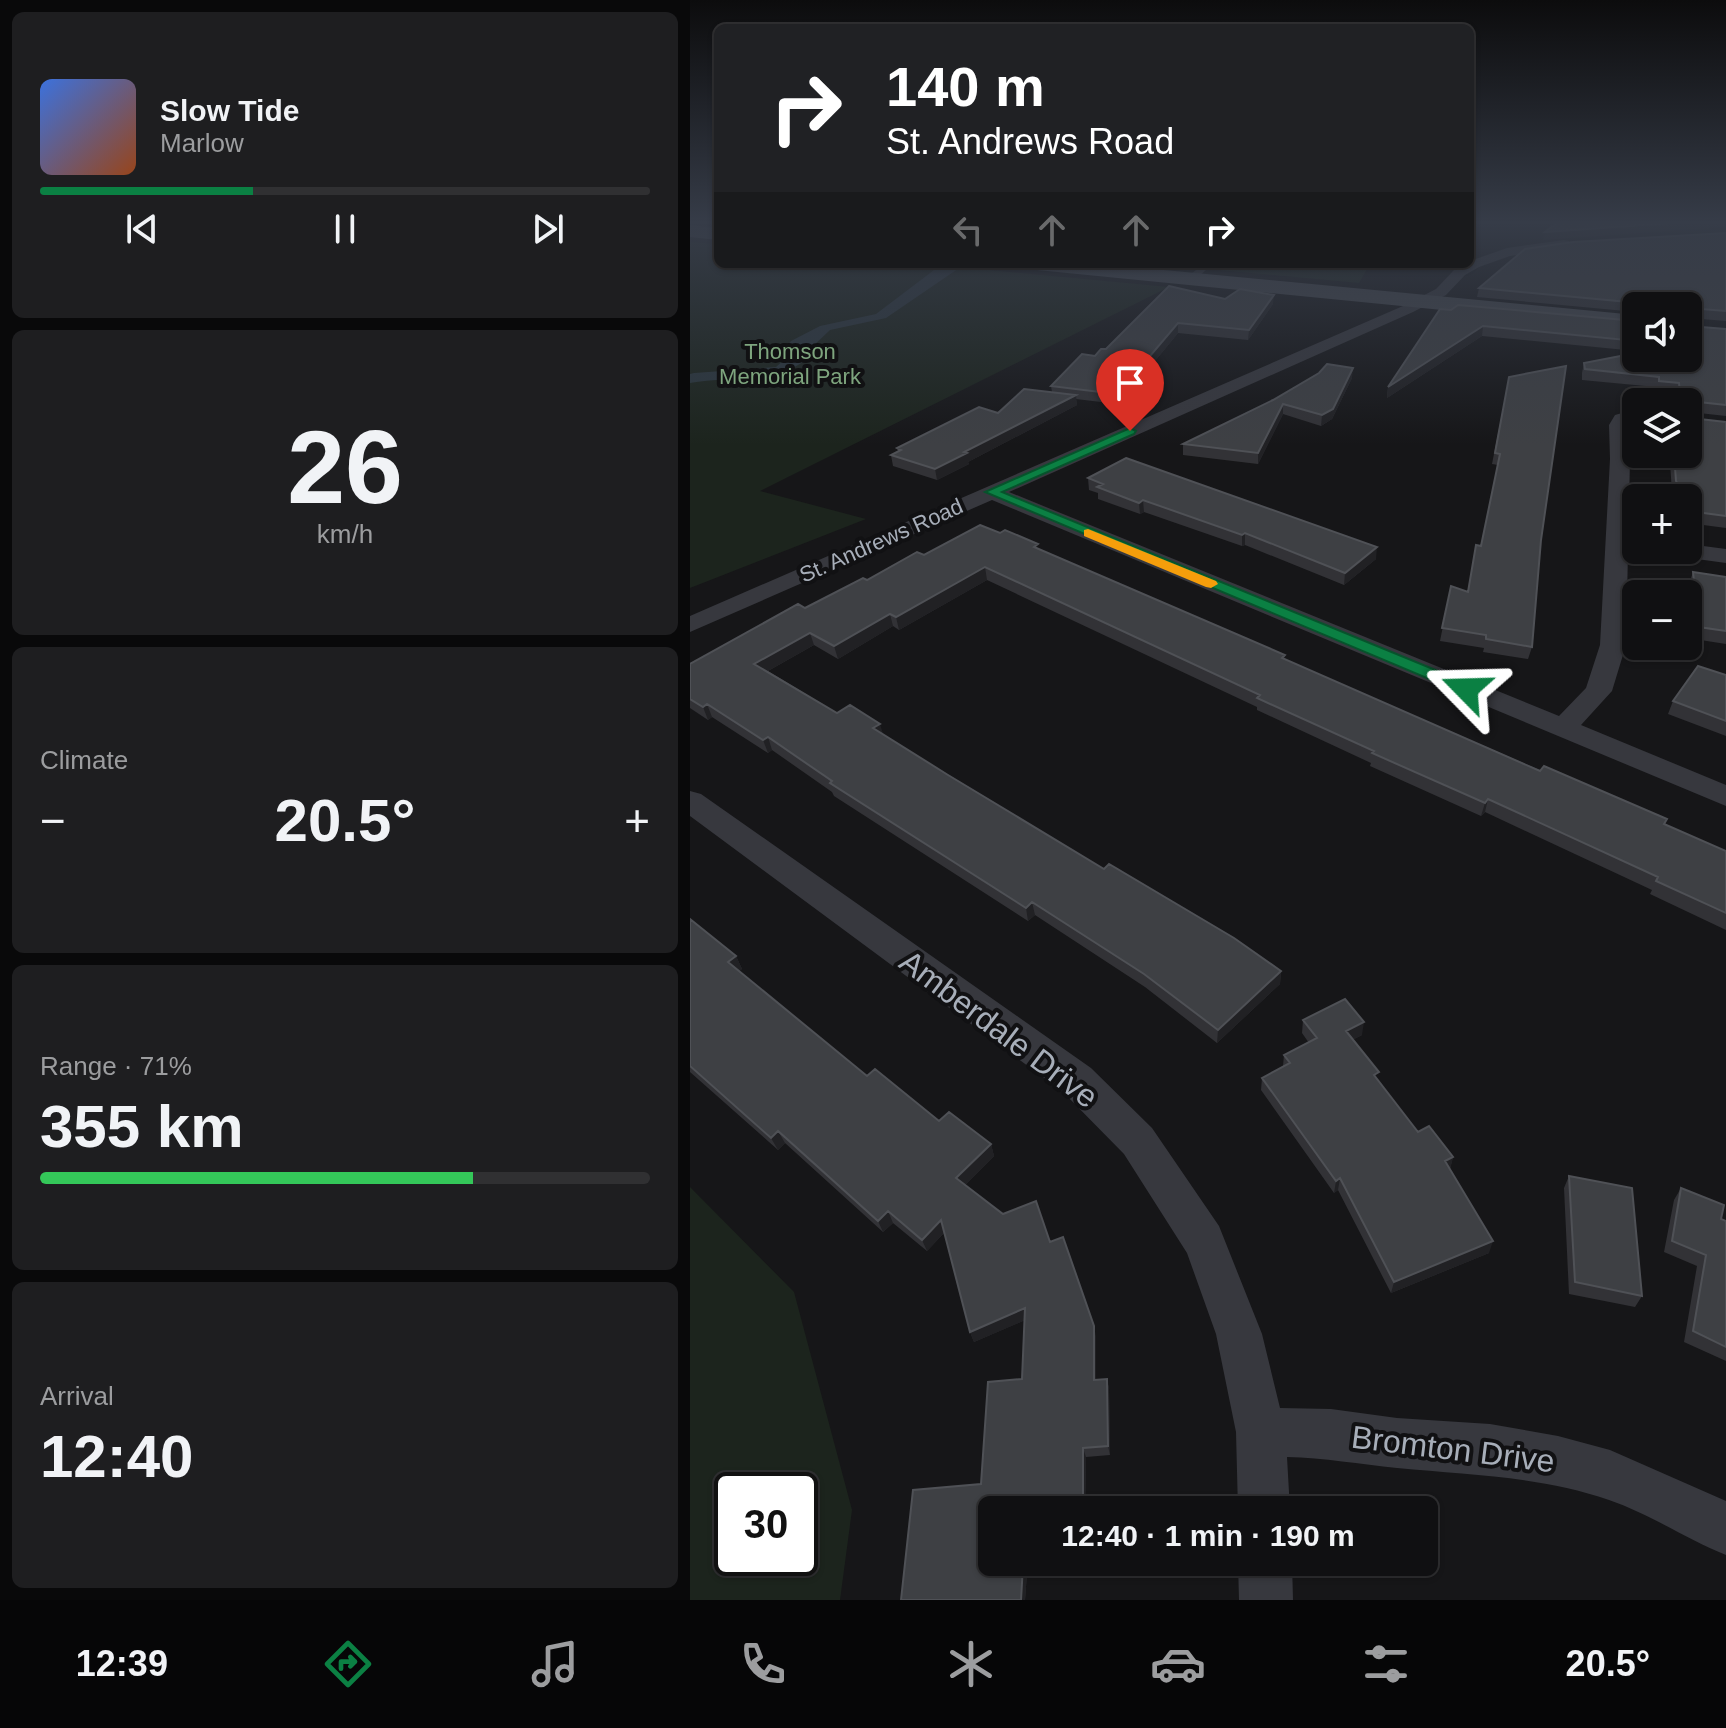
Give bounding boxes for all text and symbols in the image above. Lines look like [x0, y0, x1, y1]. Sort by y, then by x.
text: 140 m [886, 55, 1045, 118]
icon: right [754, 56, 858, 160]
text: Slow Tide [160, 94, 299, 127]
text: St. Andrews Road [886, 121, 1174, 162]
text: Marlow [160, 128, 244, 158]
icon: previous [120, 207, 164, 251]
icon: pause [323, 207, 367, 251]
icon: next [526, 207, 570, 251]
icon: left [946, 208, 990, 252]
icon: ahead [1030, 208, 1074, 252]
icon: ahead [1114, 208, 1158, 252]
icon: right [1198, 208, 1242, 252]
map controls [1622, 292, 1702, 660]
button: sound [1622, 292, 1702, 372]
park label: Thomson Memorial Park [719, 339, 862, 389]
pin [1096, 349, 1164, 431]
icon: arrive [1108, 361, 1152, 405]
button: layers [1622, 388, 1702, 468]
text: 26 [287, 409, 403, 525]
button: + [1622, 484, 1702, 564]
street label: St. Andrews Road [796, 493, 967, 588]
text: km/h [317, 519, 373, 549]
button: − [1622, 580, 1702, 660]
position arrow [1424, 647, 1508, 731]
text: Climate [40, 745, 128, 775]
text: 20.5° [275, 787, 415, 854]
text: − [40, 796, 66, 845]
text: + [624, 796, 650, 845]
street label: Amberdale Drive [893, 943, 1105, 1115]
text: Range · 71% [40, 1051, 192, 1081]
text: 355 km [40, 1093, 244, 1160]
text: Arrival [40, 1381, 114, 1411]
street label: Bromton Drive [1349, 1419, 1557, 1479]
text: 12:40 [40, 1423, 193, 1490]
speed limit sign: 30 [714, 1472, 818, 1576]
text: 12:40 · 1 min · 190 m [1061, 1519, 1355, 1552]
icon: directions [320, 1636, 376, 1692]
icon: music [527, 1636, 583, 1692]
icon: phone [735, 1636, 791, 1692]
icon: climate [943, 1636, 999, 1692]
icon: car [1150, 1636, 1206, 1692]
icon: filters [1358, 1636, 1414, 1692]
text: 12:39 [76, 1643, 168, 1684]
text: 20.5° [1566, 1643, 1650, 1684]

